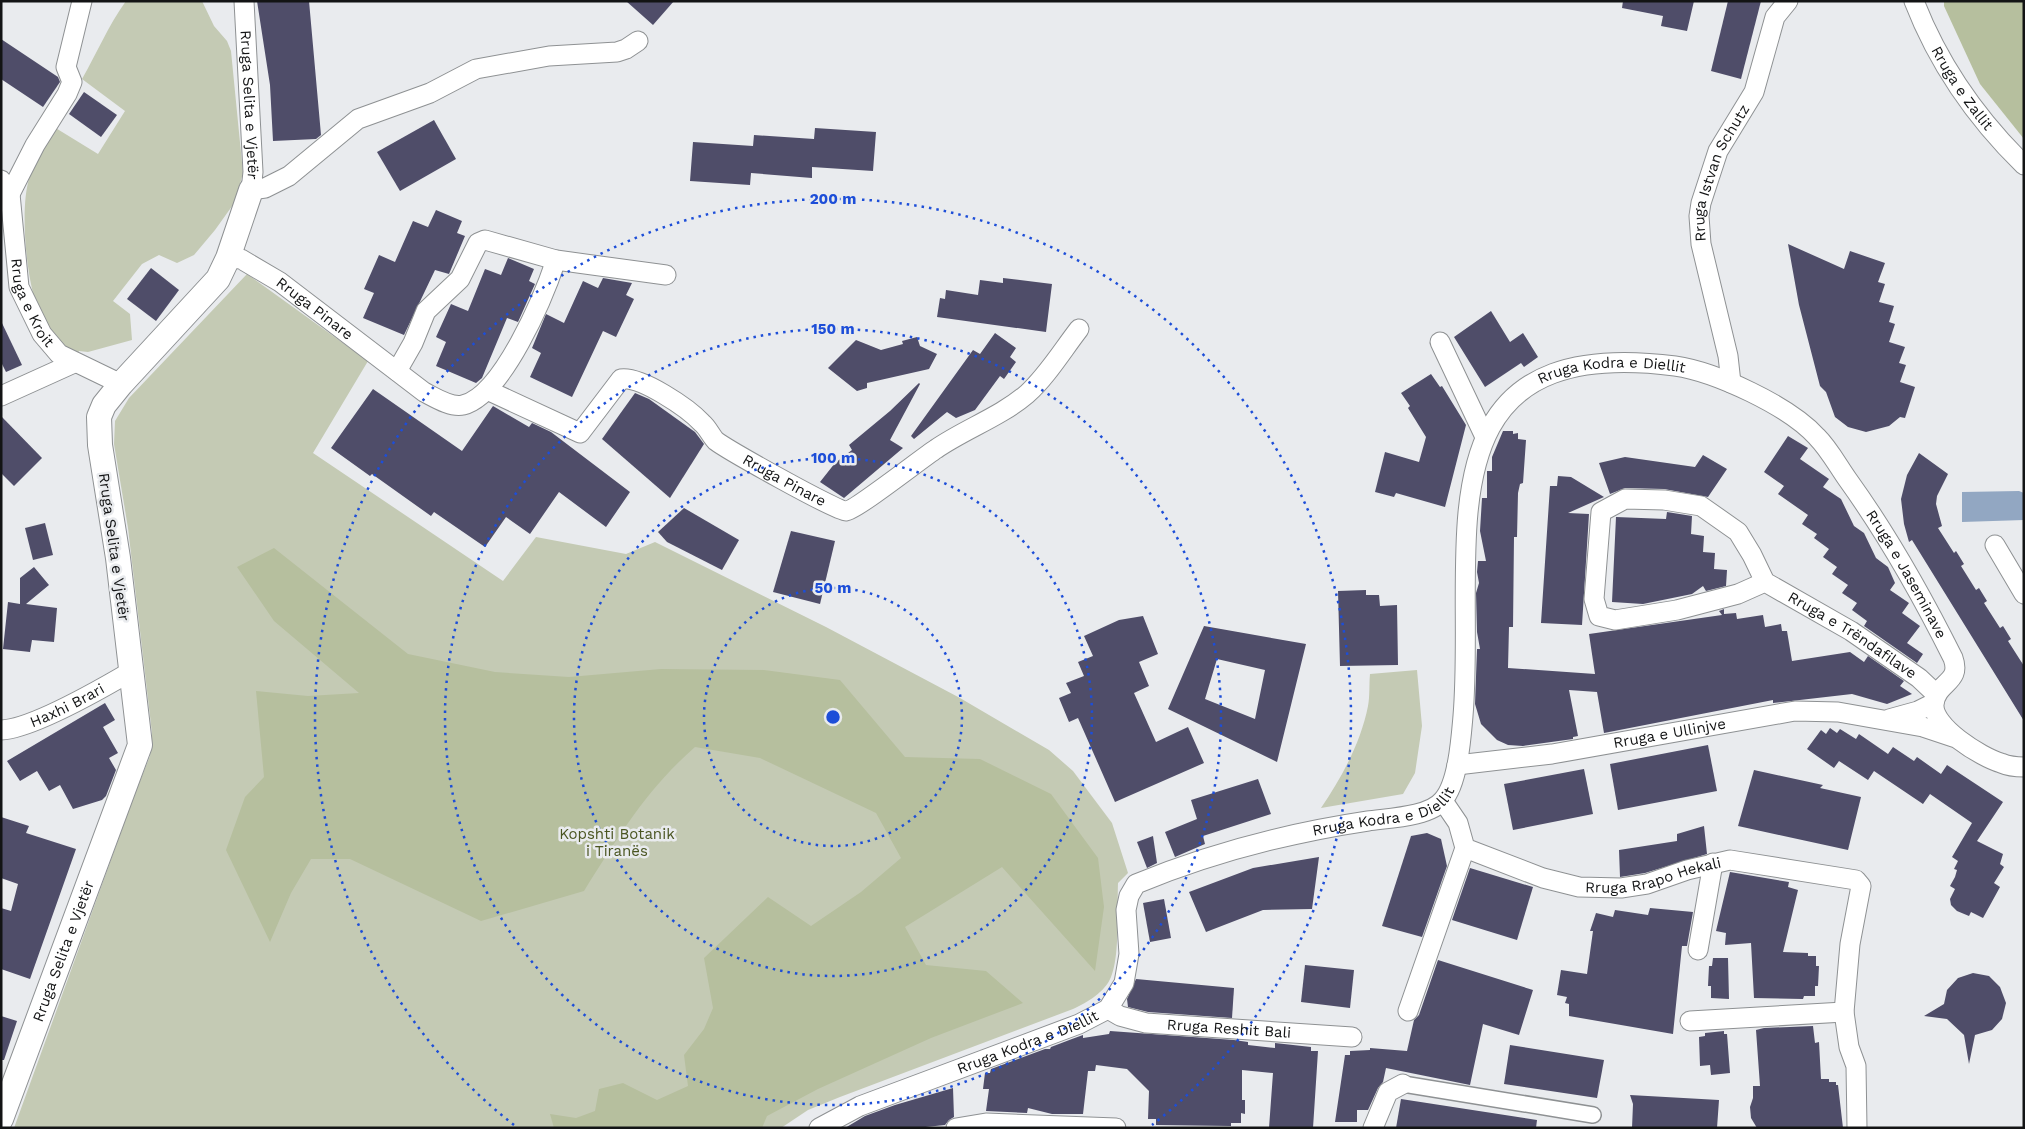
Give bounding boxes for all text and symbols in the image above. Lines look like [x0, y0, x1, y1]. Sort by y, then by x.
street label: Rruga Selita e Vjetër [237, 30, 262, 180]
street label: Rruga e Zallit [1927, 43, 1997, 135]
street label: Rruga Istvan Schutz [1690, 101, 1753, 242]
text: 200 m [810, 190, 856, 208]
street label: Rruga e Kroit [7, 257, 59, 351]
street label: Rruga Pinare [273, 273, 357, 344]
text: 150 m [811, 320, 855, 338]
street label: Rruga Kodra e Diellit [1535, 353, 1688, 388]
text: 100 m [811, 449, 855, 467]
street label: Rruga Pinare [740, 450, 829, 510]
street label: Rruga Selita e Vjetër [95, 472, 133, 622]
street label: Rruga e Jaseminave [1862, 507, 1951, 641]
text: 50 m [815, 579, 851, 597]
street label: Rruga e Trëndafilave [1785, 588, 1920, 683]
street label: Haxhi Brari [27, 680, 107, 731]
centre of rings [824, 708, 842, 726]
street label: Rruga e Ullinjve [1612, 714, 1727, 752]
street label: Rruga Kodra e Diellit [1311, 783, 1459, 840]
park label: Kopshti Botanik i Tiranës [559, 825, 675, 860]
street label: Rruga Rrapo Hekali [1585, 853, 1723, 897]
street label: Rruga Selita e Vjetër [29, 878, 98, 1024]
street label: Rruga Kodra e Diellit [955, 1006, 1102, 1078]
street label: Rruga Reshit Bali [1166, 1015, 1292, 1042]

